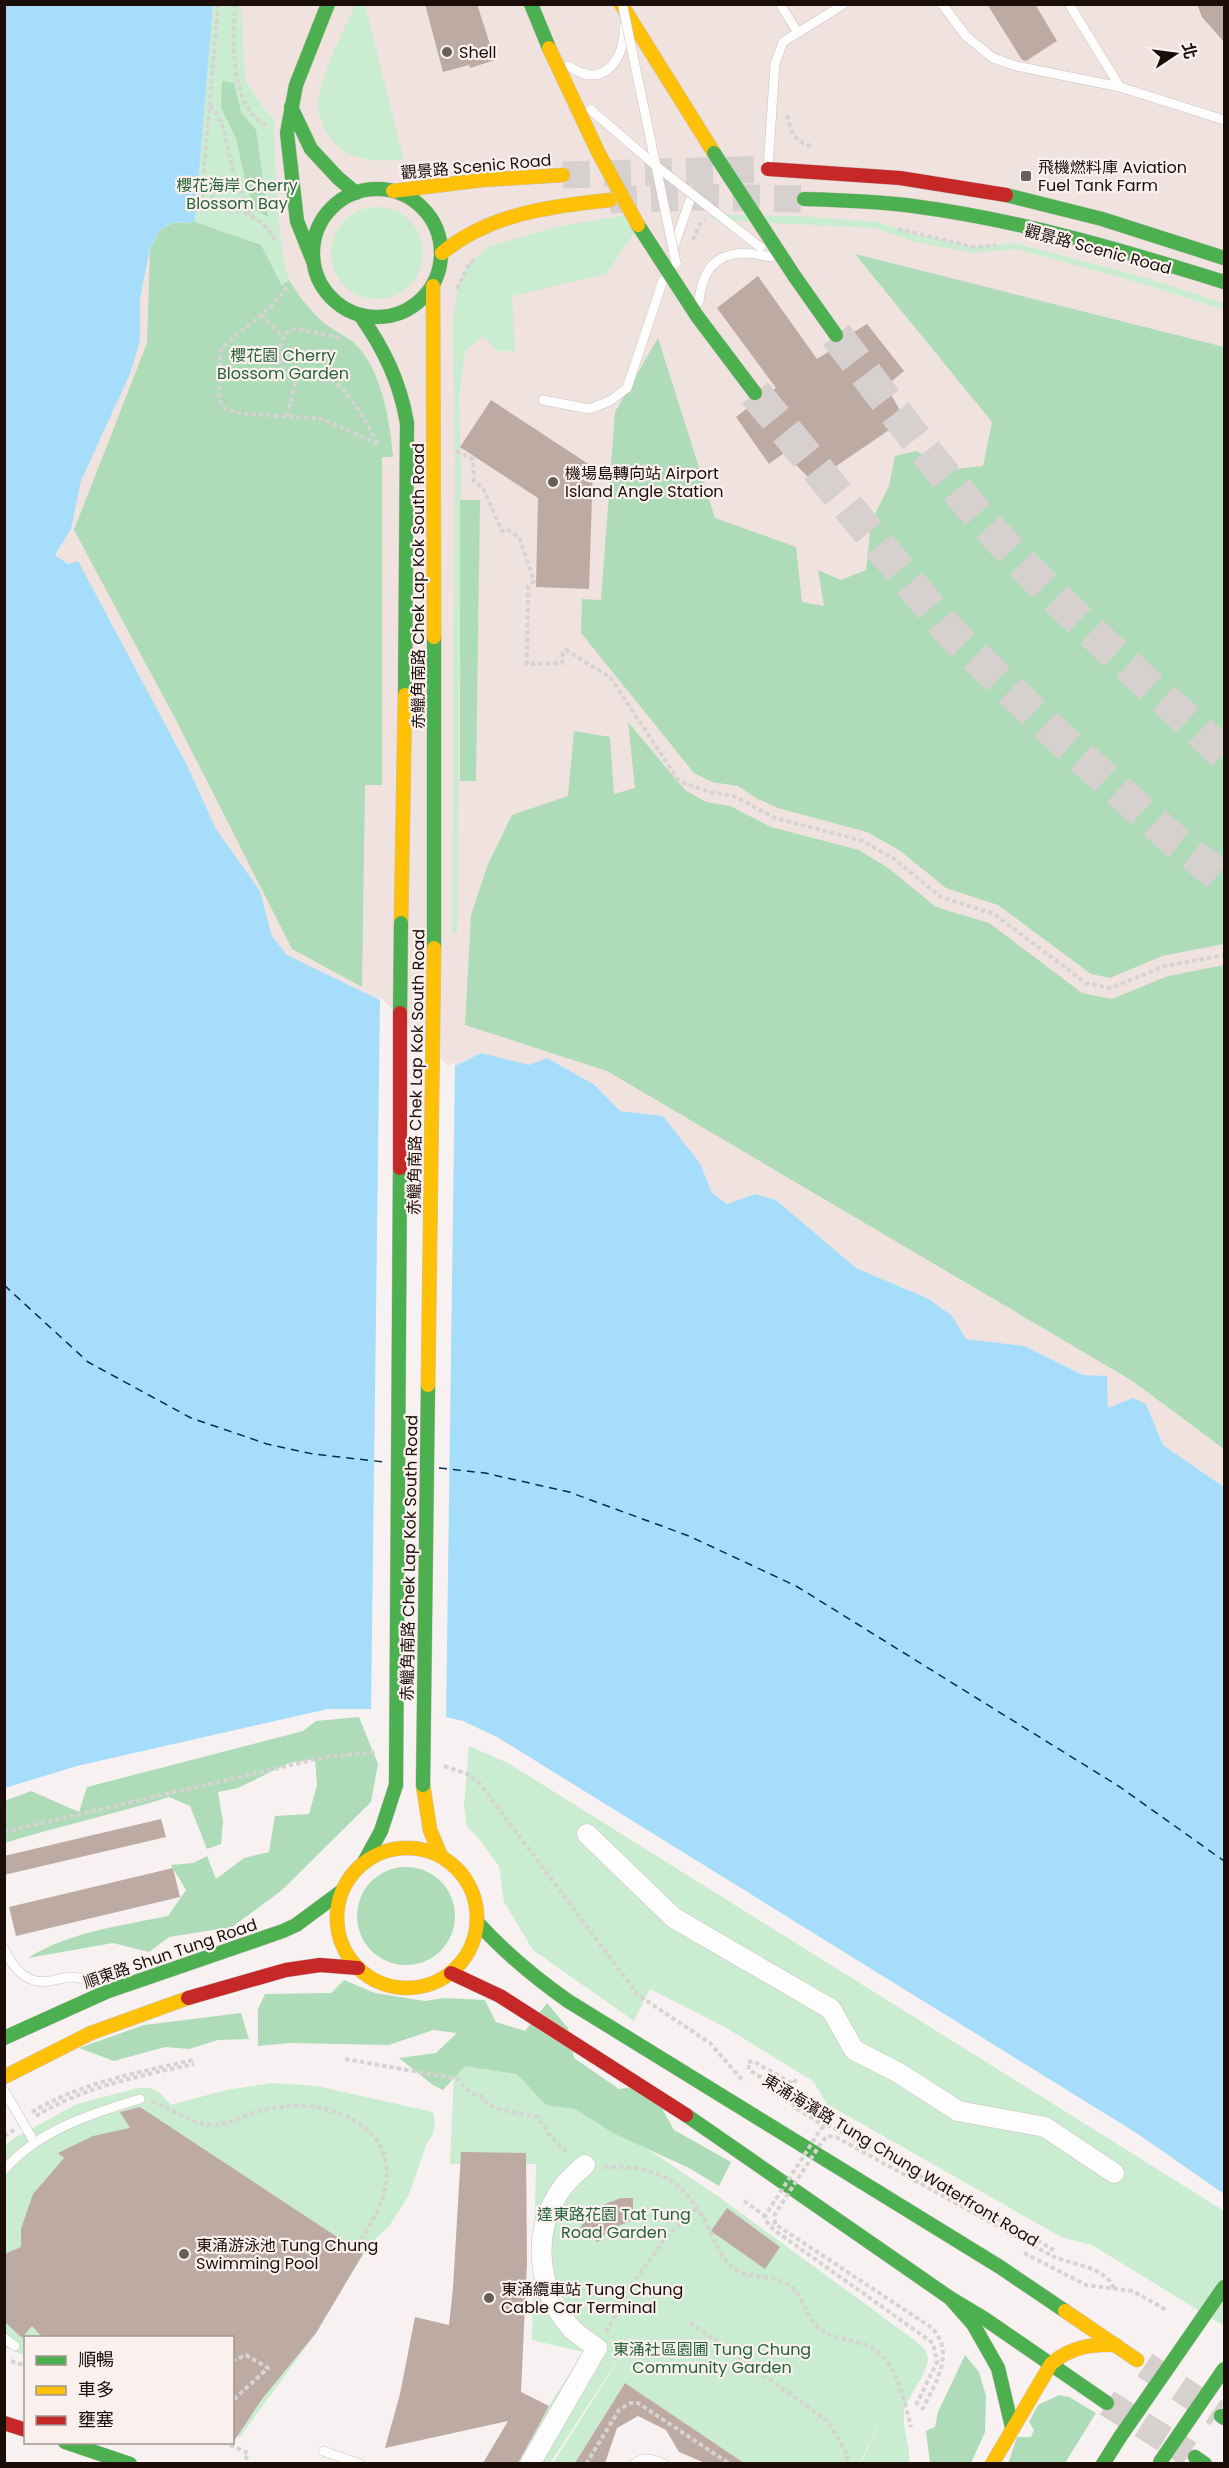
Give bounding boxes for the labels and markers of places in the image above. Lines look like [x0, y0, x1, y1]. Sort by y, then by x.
place label: Shell [459, 41, 496, 64]
marker: Shell [440, 45, 454, 59]
place label: 飛機燃料庫 Aviation Fuel Tank Farm [1038, 156, 1187, 197]
marker: 飛機燃料庫 Aviation Fuel Tank Farm [1019, 169, 1033, 183]
place label: 機場島轉向站 Airport Island Angle Station [565, 462, 724, 503]
marker: 機場島轉向站 Airport Island Angle Station [546, 475, 560, 489]
place label: 東涌游泳池 Tung Chung Swimming Pool [196, 2234, 378, 2275]
marker: 東涌游泳池 Tung Chung Swimming Pool [177, 2247, 191, 2261]
place label: 東涌纜車站 Tung Chung Cable Car Terminal [501, 2278, 683, 2319]
marker: 東涌纜車站 Tung Chung Cable Car Terminal [482, 2291, 496, 2305]

